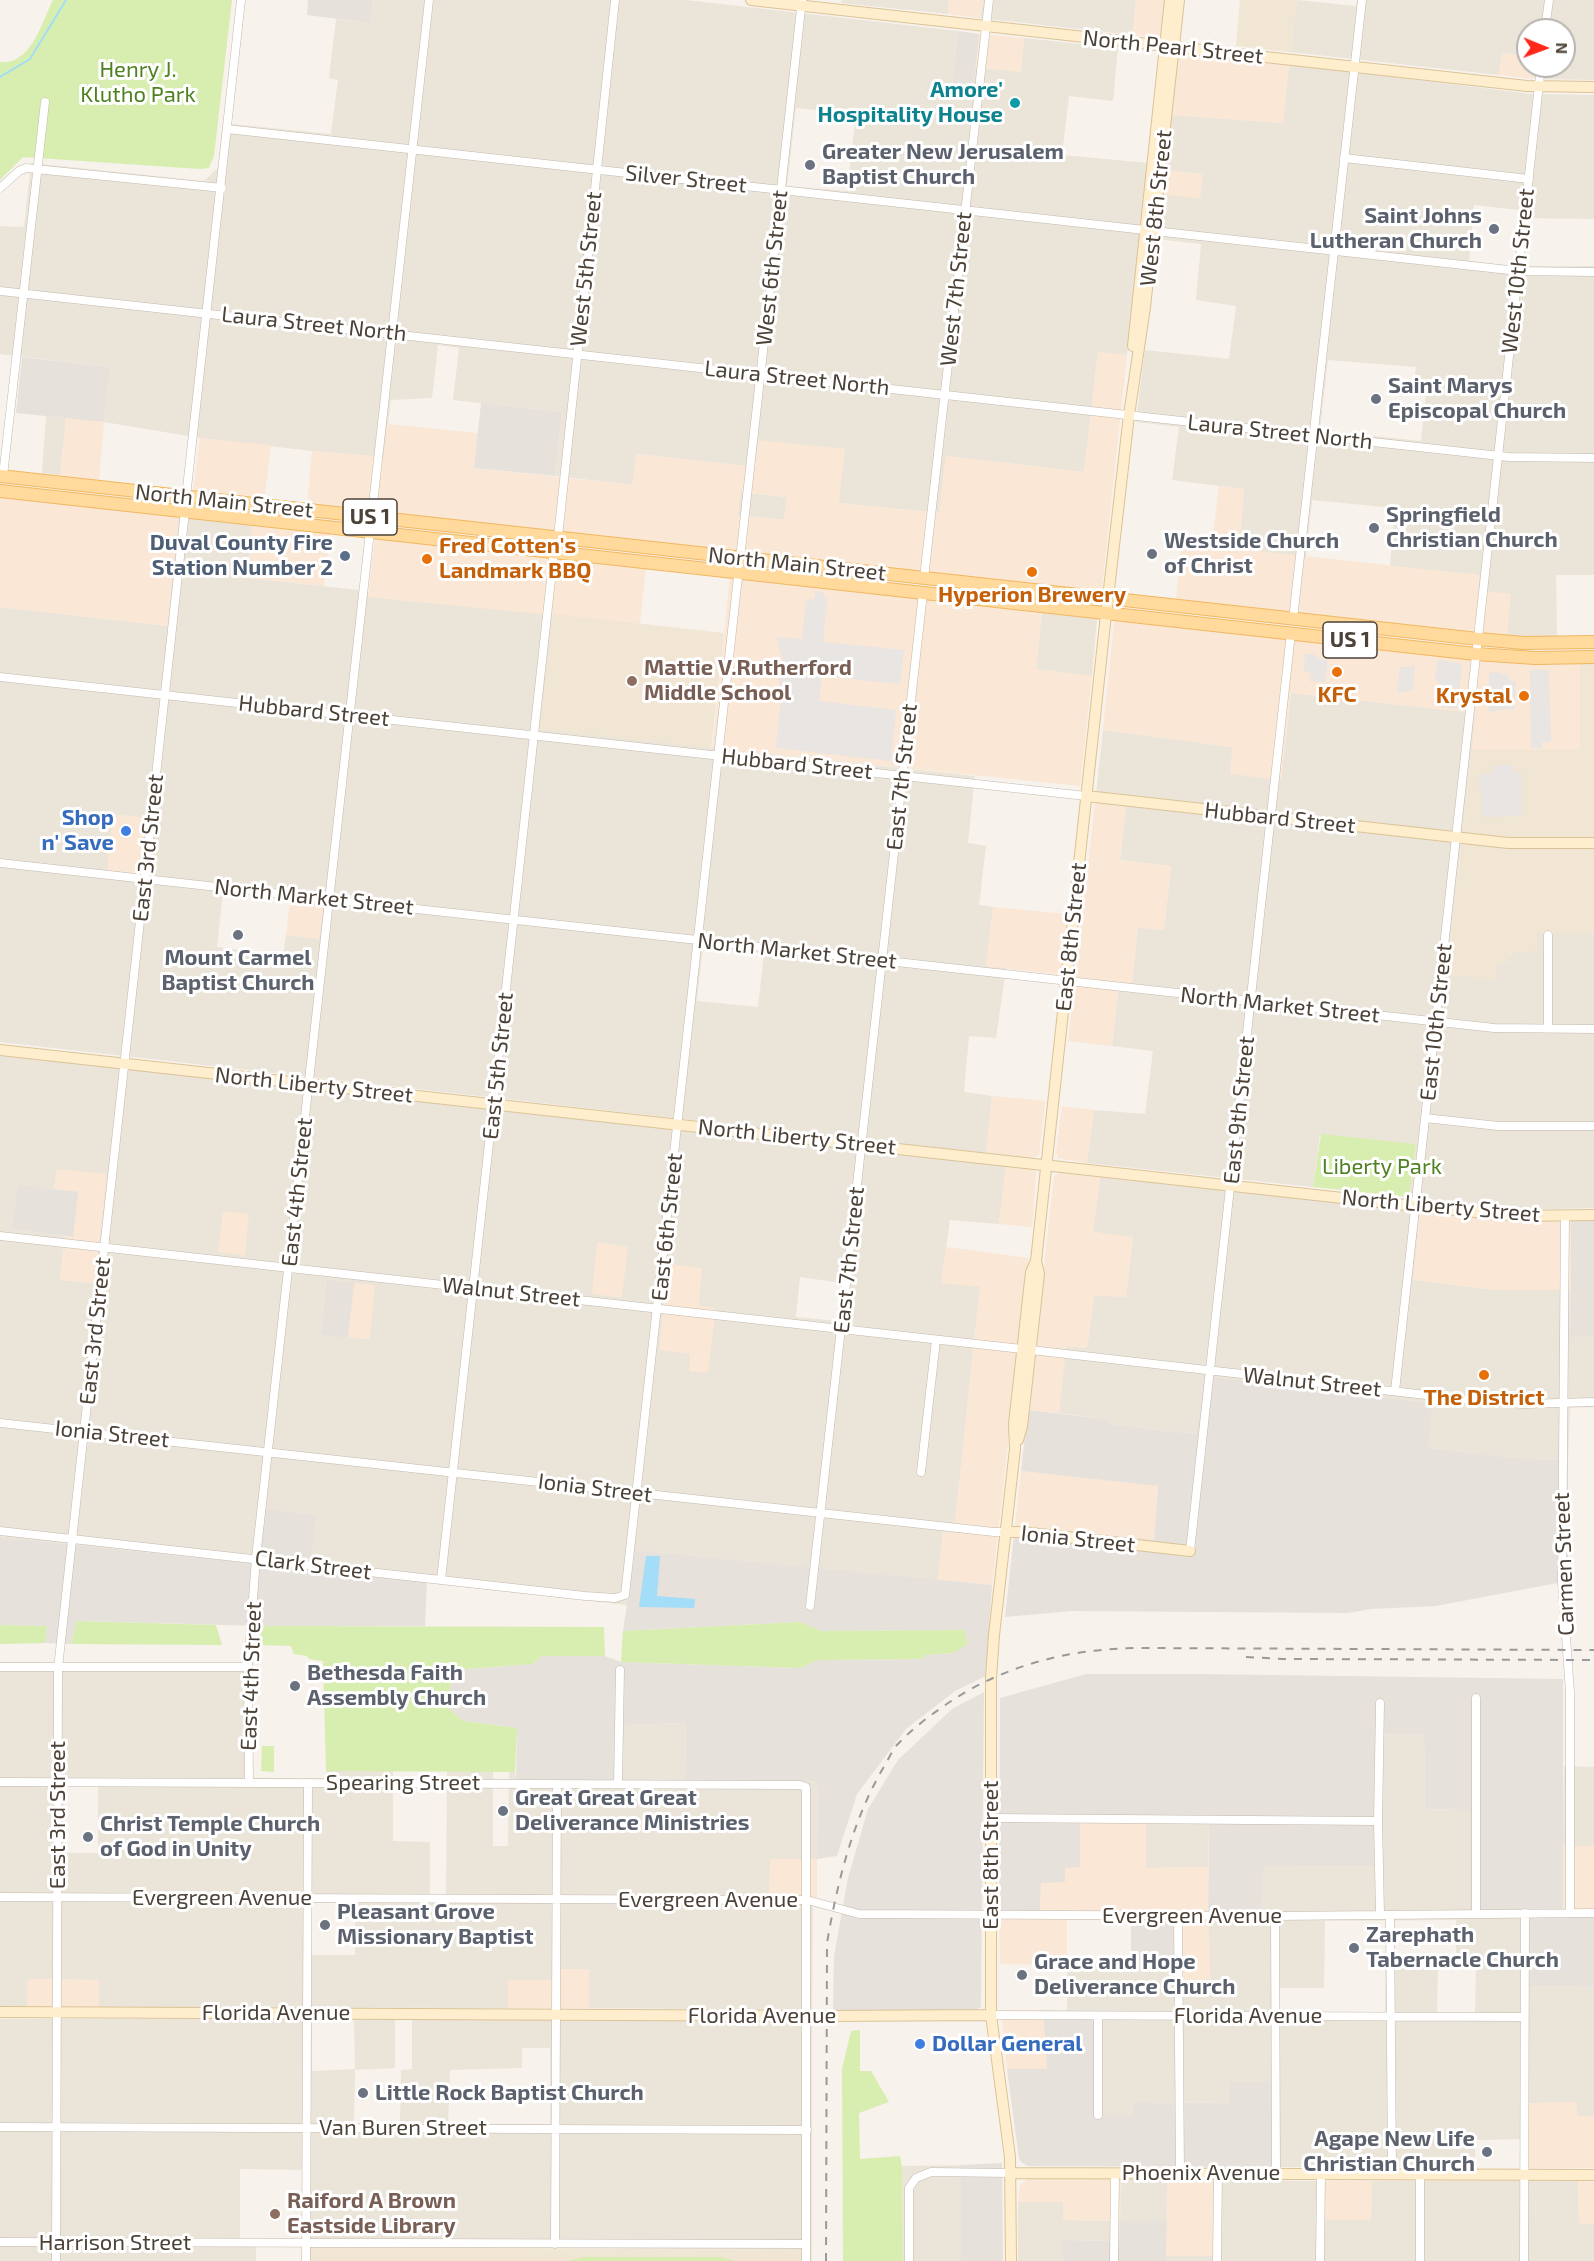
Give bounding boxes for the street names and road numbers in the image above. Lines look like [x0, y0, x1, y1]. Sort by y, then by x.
street label: North Pearl Street [1082, 24, 1264, 70]
street label: West 8th Street [1135, 128, 1177, 288]
street label: Silver Street [624, 159, 748, 199]
street label: West 10th Street [1496, 187, 1540, 355]
street label: West 6th Street [751, 189, 793, 347]
street label: West 5th Street [565, 190, 607, 348]
street label: West 7th Street [935, 210, 977, 368]
street label: Laura Street North [220, 301, 408, 347]
street label: Laura Street North [703, 355, 891, 401]
street label: Laura Street North [1186, 409, 1374, 455]
street label: North Main Street [134, 479, 314, 523]
road number: US 1 [343, 499, 397, 535]
street label: North Main Street [707, 542, 887, 586]
road number: US 1 [1323, 622, 1377, 658]
street label: Hubbard Street [237, 690, 391, 732]
street label: East 7th Street [881, 702, 923, 852]
street label: Hubbard Street [720, 743, 874, 785]
street label: East 3rd Street [127, 773, 169, 923]
street label: Hubbard Street [1203, 797, 1357, 839]
street label: East 8th Street [1050, 861, 1092, 1013]
street label: North Market Street [213, 873, 415, 921]
street label: North Market Street [696, 927, 898, 975]
street label: East 10th Street [1415, 942, 1457, 1102]
street label: North Market Street [1179, 981, 1381, 1029]
street label: East 5th Street [477, 991, 519, 1141]
street label: East 9th Street [1218, 1035, 1260, 1185]
street label: North Liberty Street [214, 1061, 414, 1109]
street label: North Liberty Street [697, 1113, 897, 1161]
street label: East 4th Street [276, 1116, 318, 1268]
street label: East 6th Street [646, 1152, 688, 1302]
street label: North Liberty Street [1341, 1184, 1541, 1228]
street label: East 7th Street [828, 1185, 870, 1335]
street label: East 3rd Street [74, 1256, 116, 1406]
street label: Walnut Street [441, 1272, 581, 1312]
street label: Walnut Street [1242, 1362, 1382, 1402]
street label: Ionia Street [54, 1415, 170, 1453]
street label: Ionia Street [537, 1468, 653, 1508]
street label: Carmen Street [1548, 1492, 1580, 1636]
street label: Ionia Street [1020, 1520, 1136, 1558]
street label: Clark Street [253, 1545, 373, 1585]
street label: East 4th Street [235, 1601, 267, 1751]
street label: East 3rd Street [45, 1741, 71, 1889]
street label: Spearing Street [326, 1770, 480, 1796]
street label: East 8th Street [978, 1780, 1004, 1930]
street label: Evergreen Avenue [132, 1885, 312, 1911]
street label: Evergreen Avenue [618, 1887, 798, 1913]
street label: Evergreen Avenue [1102, 1903, 1282, 1929]
street label: Florida Avenue [202, 2000, 350, 2026]
street label: Florida Avenue [688, 2003, 836, 2029]
street label: Florida Avenue [1174, 2003, 1322, 2029]
street label: Van Buren Street [319, 2115, 487, 2141]
street label: Phoenix Avenue [1122, 2160, 1280, 2186]
street label: Harrison Street [39, 2230, 191, 2256]

